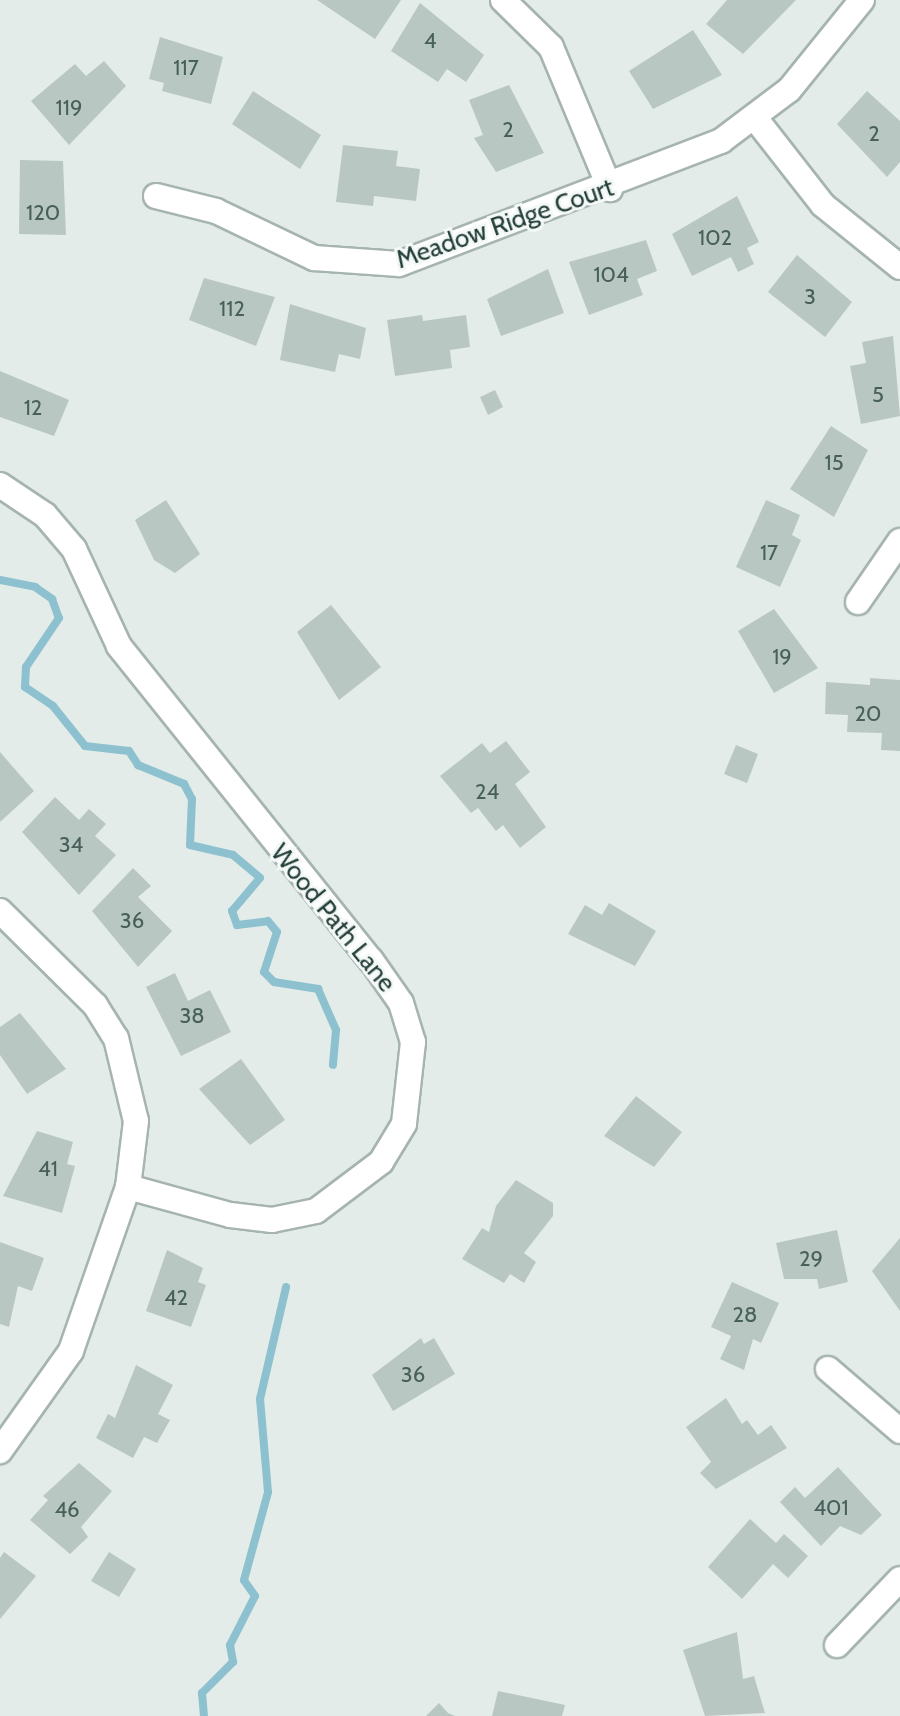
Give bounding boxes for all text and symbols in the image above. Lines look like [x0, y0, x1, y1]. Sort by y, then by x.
house number: 4 [424, 28, 436, 54]
house number: 117 [173, 55, 199, 81]
house number: 119 [56, 95, 82, 121]
house number: 2 [502, 117, 514, 143]
house number: 2 [868, 121, 880, 147]
street label: Meadow Ridge Court [392, 172, 618, 276]
house number: 120 [26, 200, 60, 226]
house number: 102 [698, 225, 732, 251]
house number: 104 [593, 262, 629, 288]
house number: 3 [804, 284, 816, 310]
house number: 112 [219, 296, 245, 322]
house number: 5 [872, 382, 884, 408]
house number: 12 [24, 395, 42, 421]
house number: 15 [824, 450, 844, 476]
house number: 17 [760, 540, 778, 566]
house number: 19 [772, 644, 792, 670]
house number: 20 [855, 701, 881, 727]
house number: 24 [475, 779, 499, 805]
house number: 34 [59, 832, 83, 858]
street label: Wood Path Lane [264, 838, 402, 998]
house number: 36 [120, 908, 144, 934]
house number: 38 [179, 1003, 205, 1029]
house number: 41 [38, 1156, 58, 1182]
house number: 29 [799, 1246, 823, 1272]
house number: 42 [164, 1285, 188, 1311]
house number: 28 [733, 1302, 757, 1328]
house number: 36 [401, 1362, 425, 1388]
house number: 401 [813, 1495, 849, 1521]
house number: 46 [54, 1497, 80, 1523]

